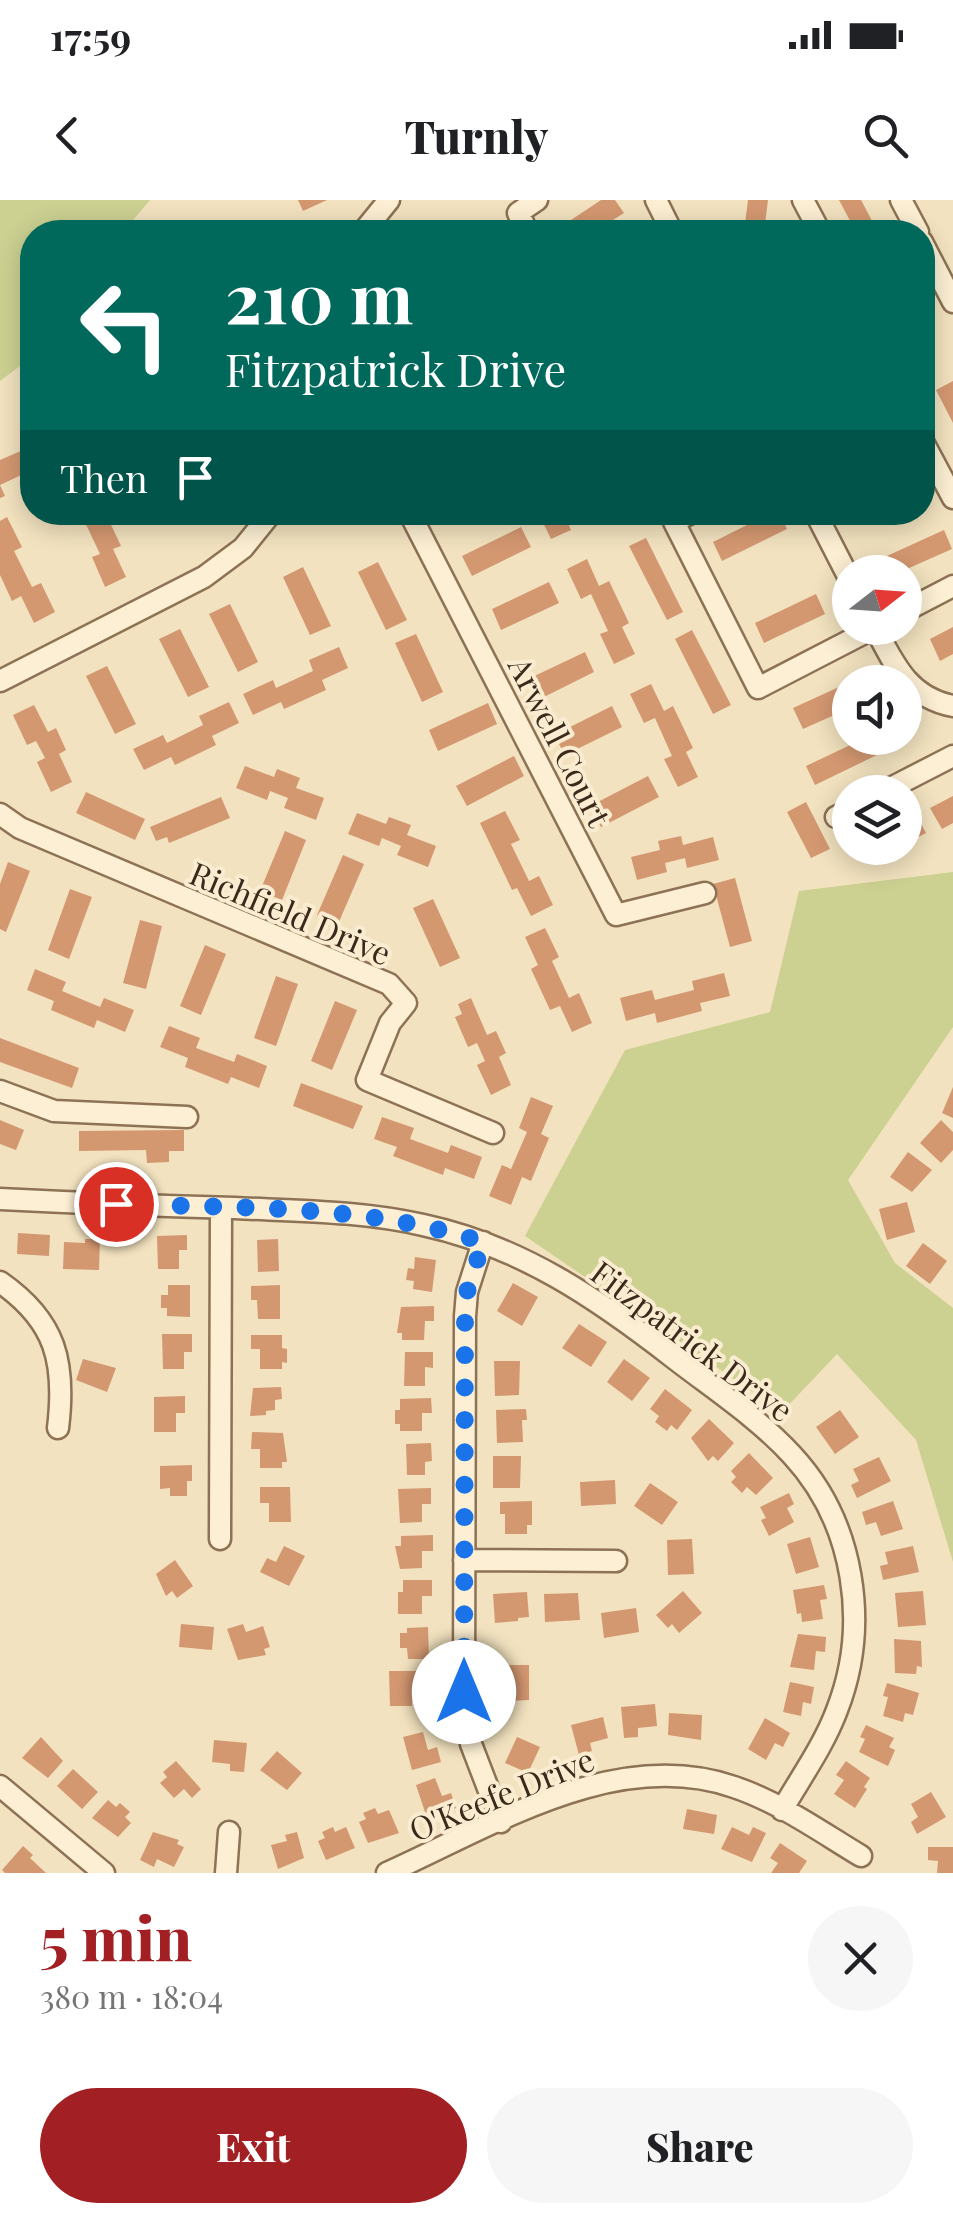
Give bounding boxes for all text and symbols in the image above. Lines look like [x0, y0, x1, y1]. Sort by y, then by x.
text: 17:59 [50, 10, 131, 61]
text: Turnly [405, 105, 548, 165]
icon: back [40, 108, 95, 163]
icon: search [858, 108, 913, 163]
text: 210 m [225, 248, 413, 342]
icon: left [60, 260, 190, 390]
text: Fitzpatrick Drive [225, 338, 566, 398]
icon: arrive [168, 450, 223, 505]
text: Then [60, 452, 148, 503]
north arrow [832, 555, 922, 645]
map controls [832, 555, 922, 865]
street label: Arwell Court [499, 648, 622, 834]
button: sound [832, 665, 922, 755]
button: layers [832, 775, 922, 865]
street label: Richfield Drive [184, 850, 398, 974]
pin [74, 1162, 159, 1247]
icon: arrive [89, 1177, 144, 1232]
street label: Fitzpatrick Drive [583, 1250, 803, 1430]
position arrow [412, 1640, 516, 1744]
street label: O'Keefe Drive [402, 1736, 600, 1850]
text: 5 min [40, 1896, 192, 1976]
button: close [808, 1906, 913, 2011]
text: 380 m · 18:04 [40, 1974, 223, 2017]
button: Exit [40, 2088, 467, 2203]
button: Share [487, 2088, 913, 2203]

